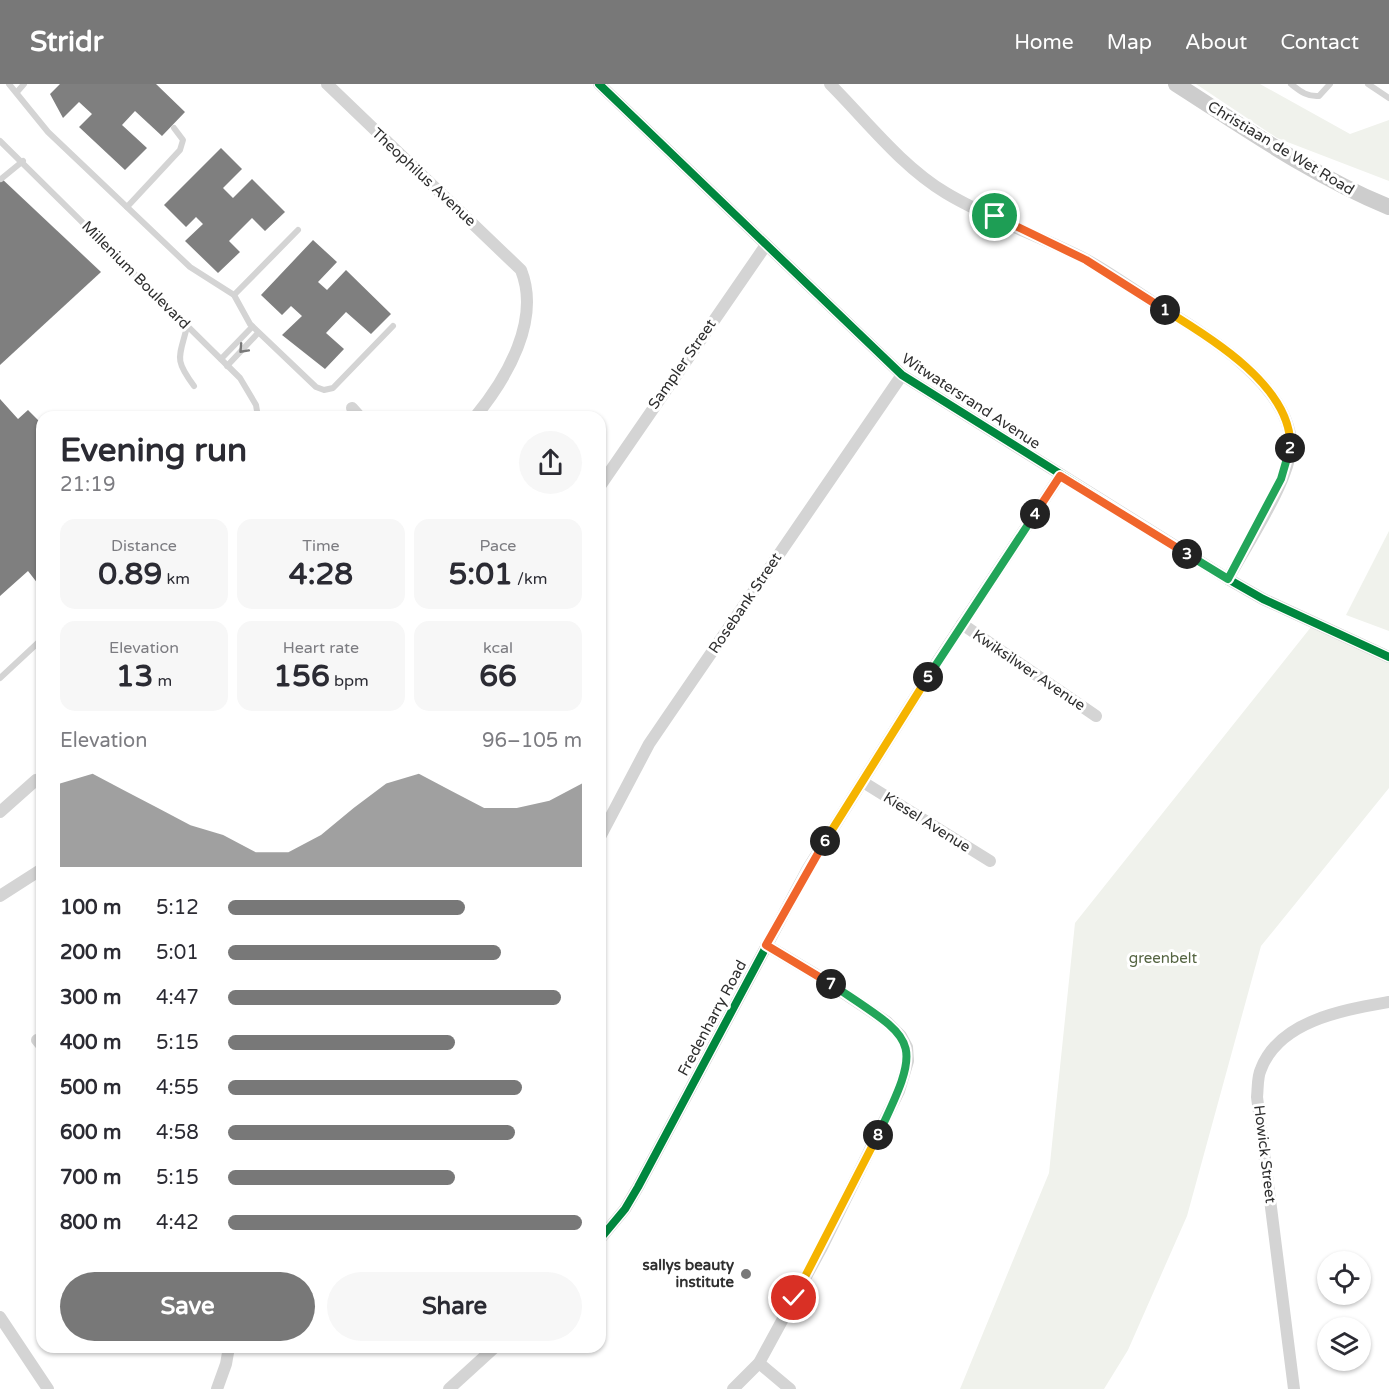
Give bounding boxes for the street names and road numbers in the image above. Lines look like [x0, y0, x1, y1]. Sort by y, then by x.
street label: Christiaan de Wet Road [1204, 97, 1358, 199]
street label: Theophilus Avenue [368, 124, 480, 230]
street label: Millenium Boulevard [78, 217, 194, 333]
street label: Sampler Street [644, 315, 720, 412]
street label: Witwatersrand Avenue [898, 349, 1044, 453]
street label: Rosebank Street [705, 549, 785, 657]
street label: Kwiksilwer Avenue [969, 626, 1089, 714]
street label: Kiesel Avenue [880, 788, 974, 856]
street label: Fredenharry Road [674, 957, 750, 1079]
street label: Howick Street [1250, 1104, 1280, 1204]

